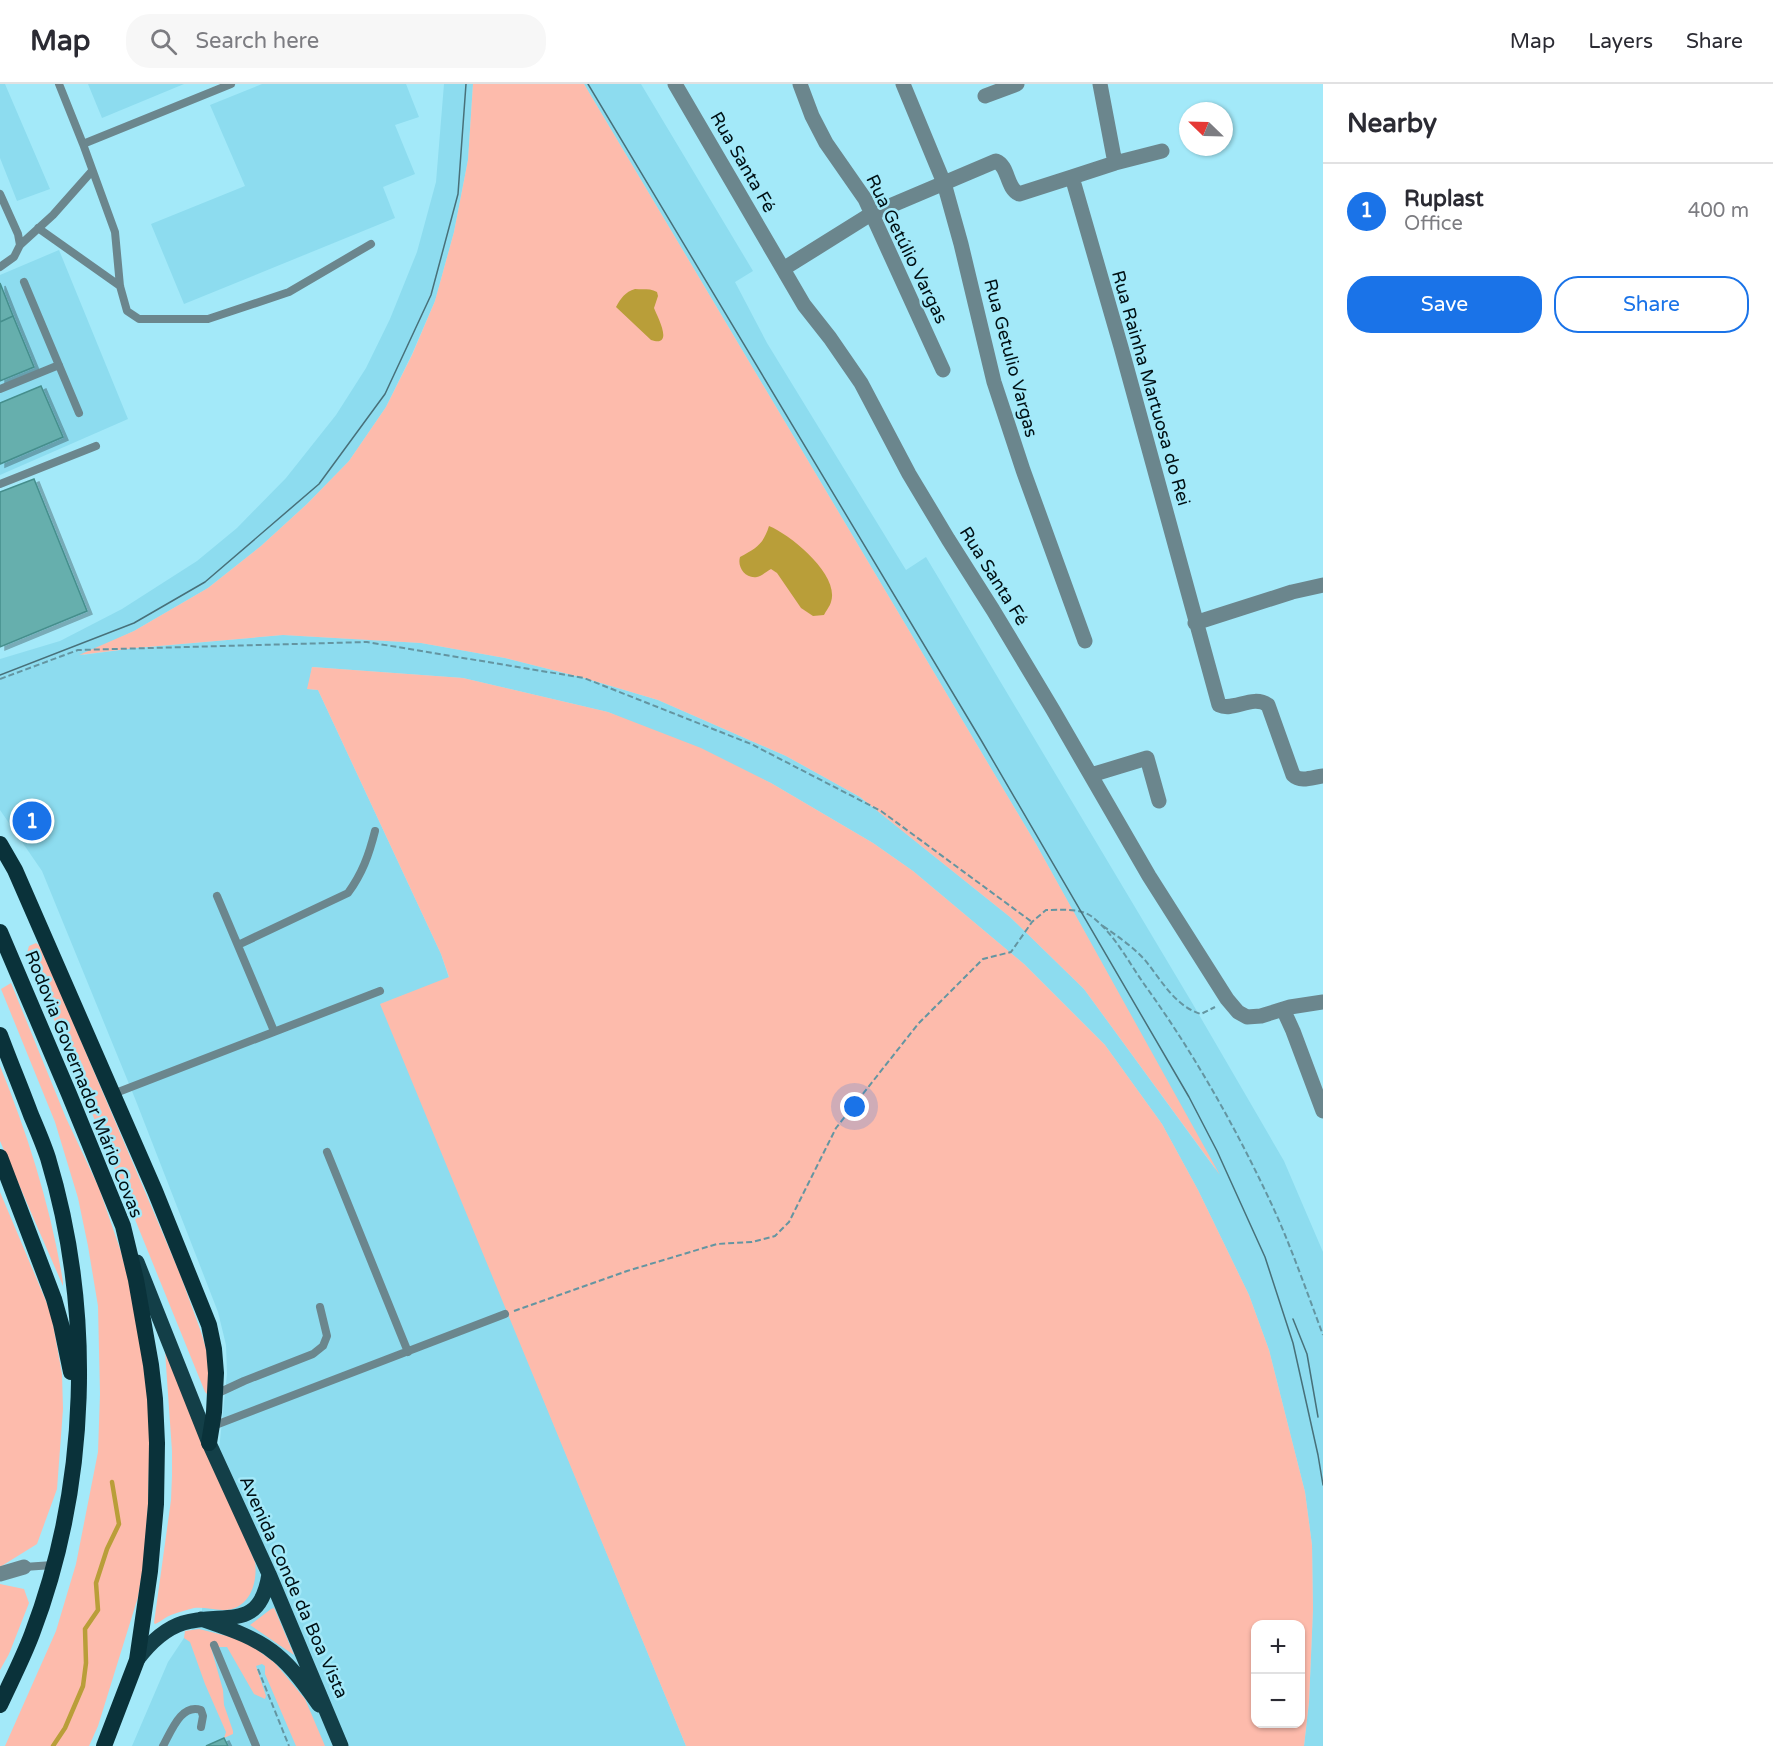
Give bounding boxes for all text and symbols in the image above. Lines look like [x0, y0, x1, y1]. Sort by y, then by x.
search box [126, 14, 546, 68]
text: Map [30, 24, 90, 58]
icon: search [147, 25, 180, 58]
text: Search here [195, 28, 319, 54]
text: Map [1510, 29, 1555, 54]
text: Layers [1588, 29, 1653, 54]
text: Share [1686, 29, 1743, 54]
north arrow [1179, 102, 1233, 156]
street label: Rua Santa Fé [705, 108, 781, 216]
text: Nearby [1347, 108, 1437, 139]
street label: Rua Getúlio Vargas [861, 171, 953, 327]
text: Ruplast [1404, 186, 1484, 212]
text: 1 [1360, 199, 1373, 223]
text: 400 m [1688, 199, 1749, 223]
text: Office [1404, 212, 1463, 236]
street label: Rua Rainha Martuosa do Rei [1107, 268, 1195, 508]
street label: Rua Getulio Vargas [979, 276, 1043, 440]
button: Save [1347, 276, 1542, 333]
button: Share [1554, 276, 1749, 333]
street label: Rua Santa Fé [955, 522, 1033, 630]
pin: 1 [12, 798, 51, 844]
street label: Rodovia Governador Mário Covas [20, 947, 148, 1221]
your location [840, 1092, 869, 1121]
street label: Avenida Conde da Boa Vista [235, 1472, 353, 1702]
map controls [1251, 1620, 1305, 1728]
button: + [1251, 1620, 1305, 1674]
button: − [1251, 1674, 1305, 1728]

